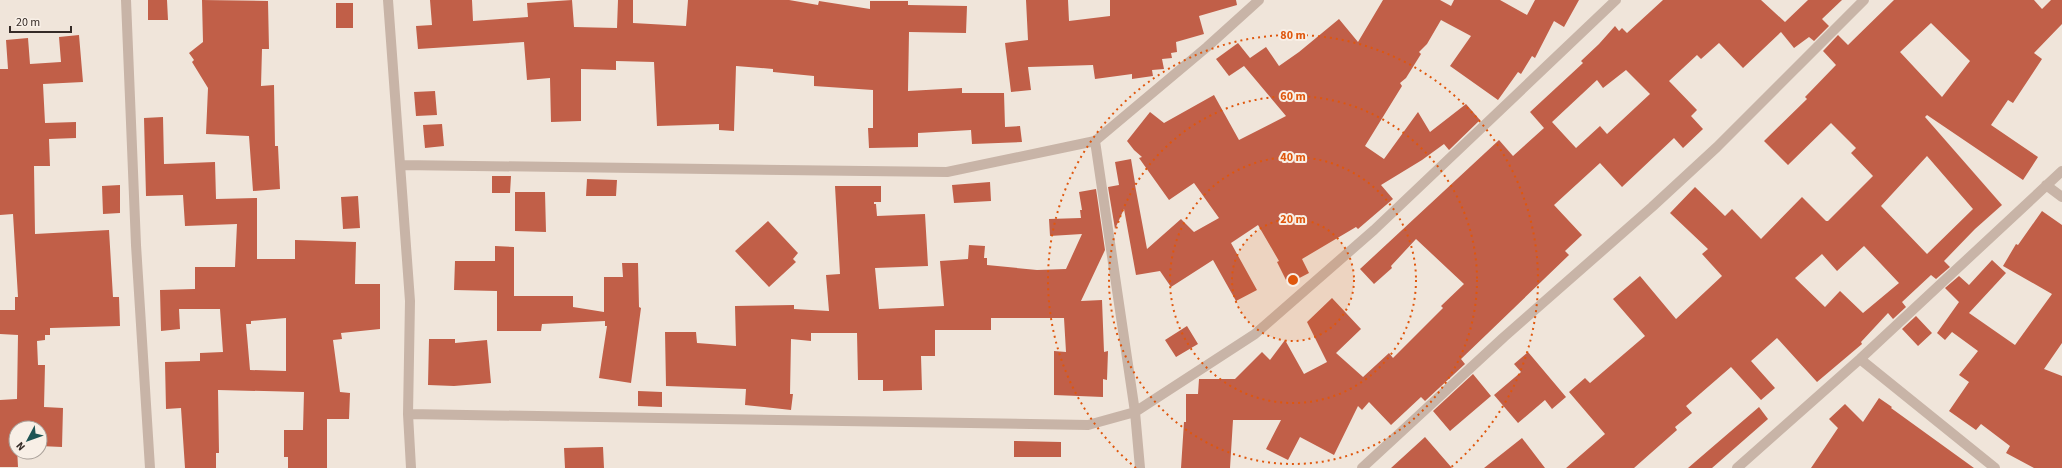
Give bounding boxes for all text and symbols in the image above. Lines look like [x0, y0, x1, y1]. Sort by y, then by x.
scale bar [10, 8, 71, 34]
text: 20 m [16, 14, 40, 31]
text: 80 m [1280, 27, 1306, 44]
text: 60 m [1280, 88, 1306, 105]
text: 40 m [1280, 149, 1306, 166]
text: 20 m [1280, 211, 1306, 228]
centre of rings [1286, 273, 1300, 287]
north arrow [8, 420, 48, 460]
text: N [13, 439, 29, 454]

